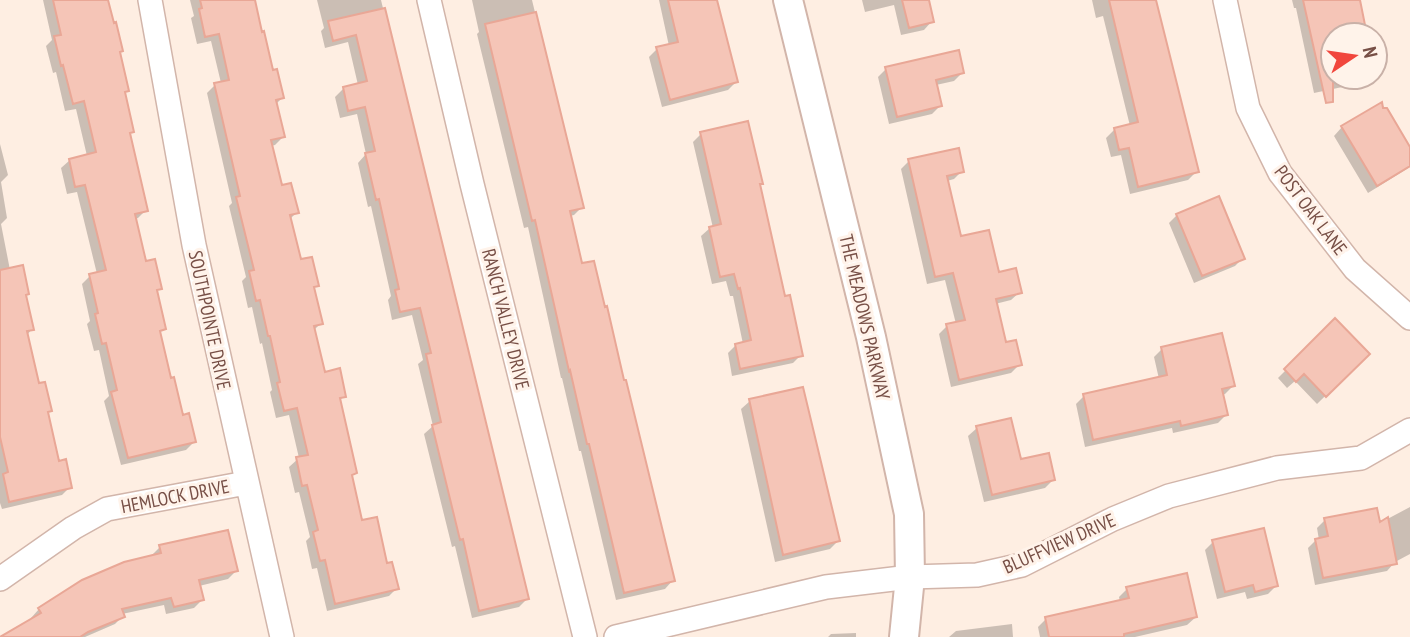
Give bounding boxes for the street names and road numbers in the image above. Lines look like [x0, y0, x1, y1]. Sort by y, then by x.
street label: POST OAK LANE [1269, 160, 1353, 260]
street label: THE MEADOWS PARKWAY [834, 232, 896, 402]
street label: RANCH VALLEY DRIVE [477, 246, 535, 392]
street label: SOUTHPOINTE DRIVE [184, 248, 236, 392]
street label: HEMLOCK DRIVE [119, 474, 231, 518]
street label: BLUFFVIEW DRIVE [999, 507, 1119, 579]

